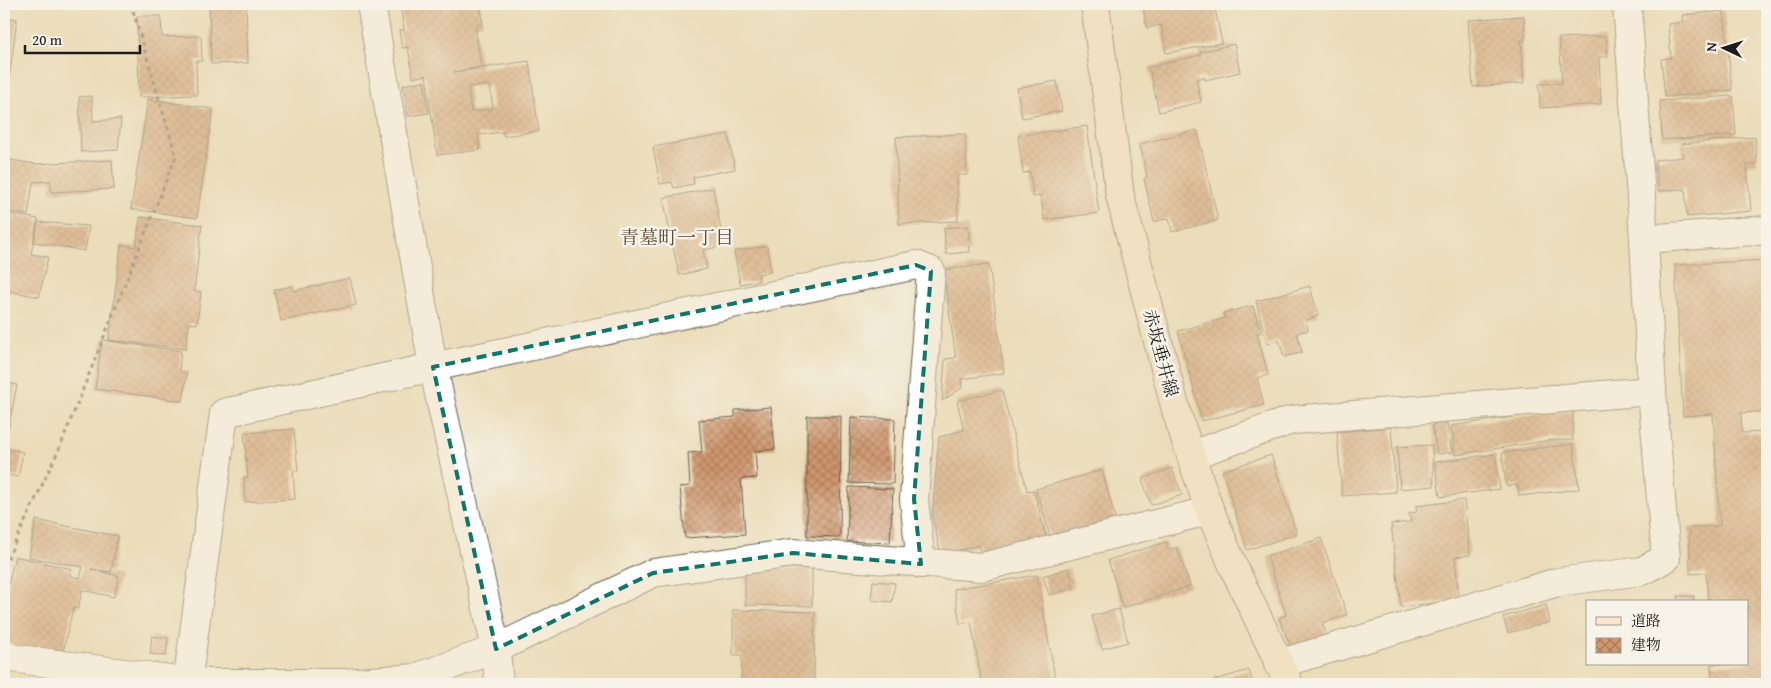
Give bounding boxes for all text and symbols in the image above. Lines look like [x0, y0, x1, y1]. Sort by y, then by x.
scale bar [25, 22, 140, 54]
north arrow [1698, 22, 1748, 72]
text: 20 m [32, 29, 63, 50]
text: N [1701, 41, 1721, 52]
district label: 青墓町一丁目 [620, 223, 734, 251]
street label: 赤坂垂井線 [1136, 306, 1186, 400]
legend [1586, 600, 1748, 666]
text: 道路 [1631, 610, 1661, 631]
text: 建物 [1631, 634, 1661, 655]

